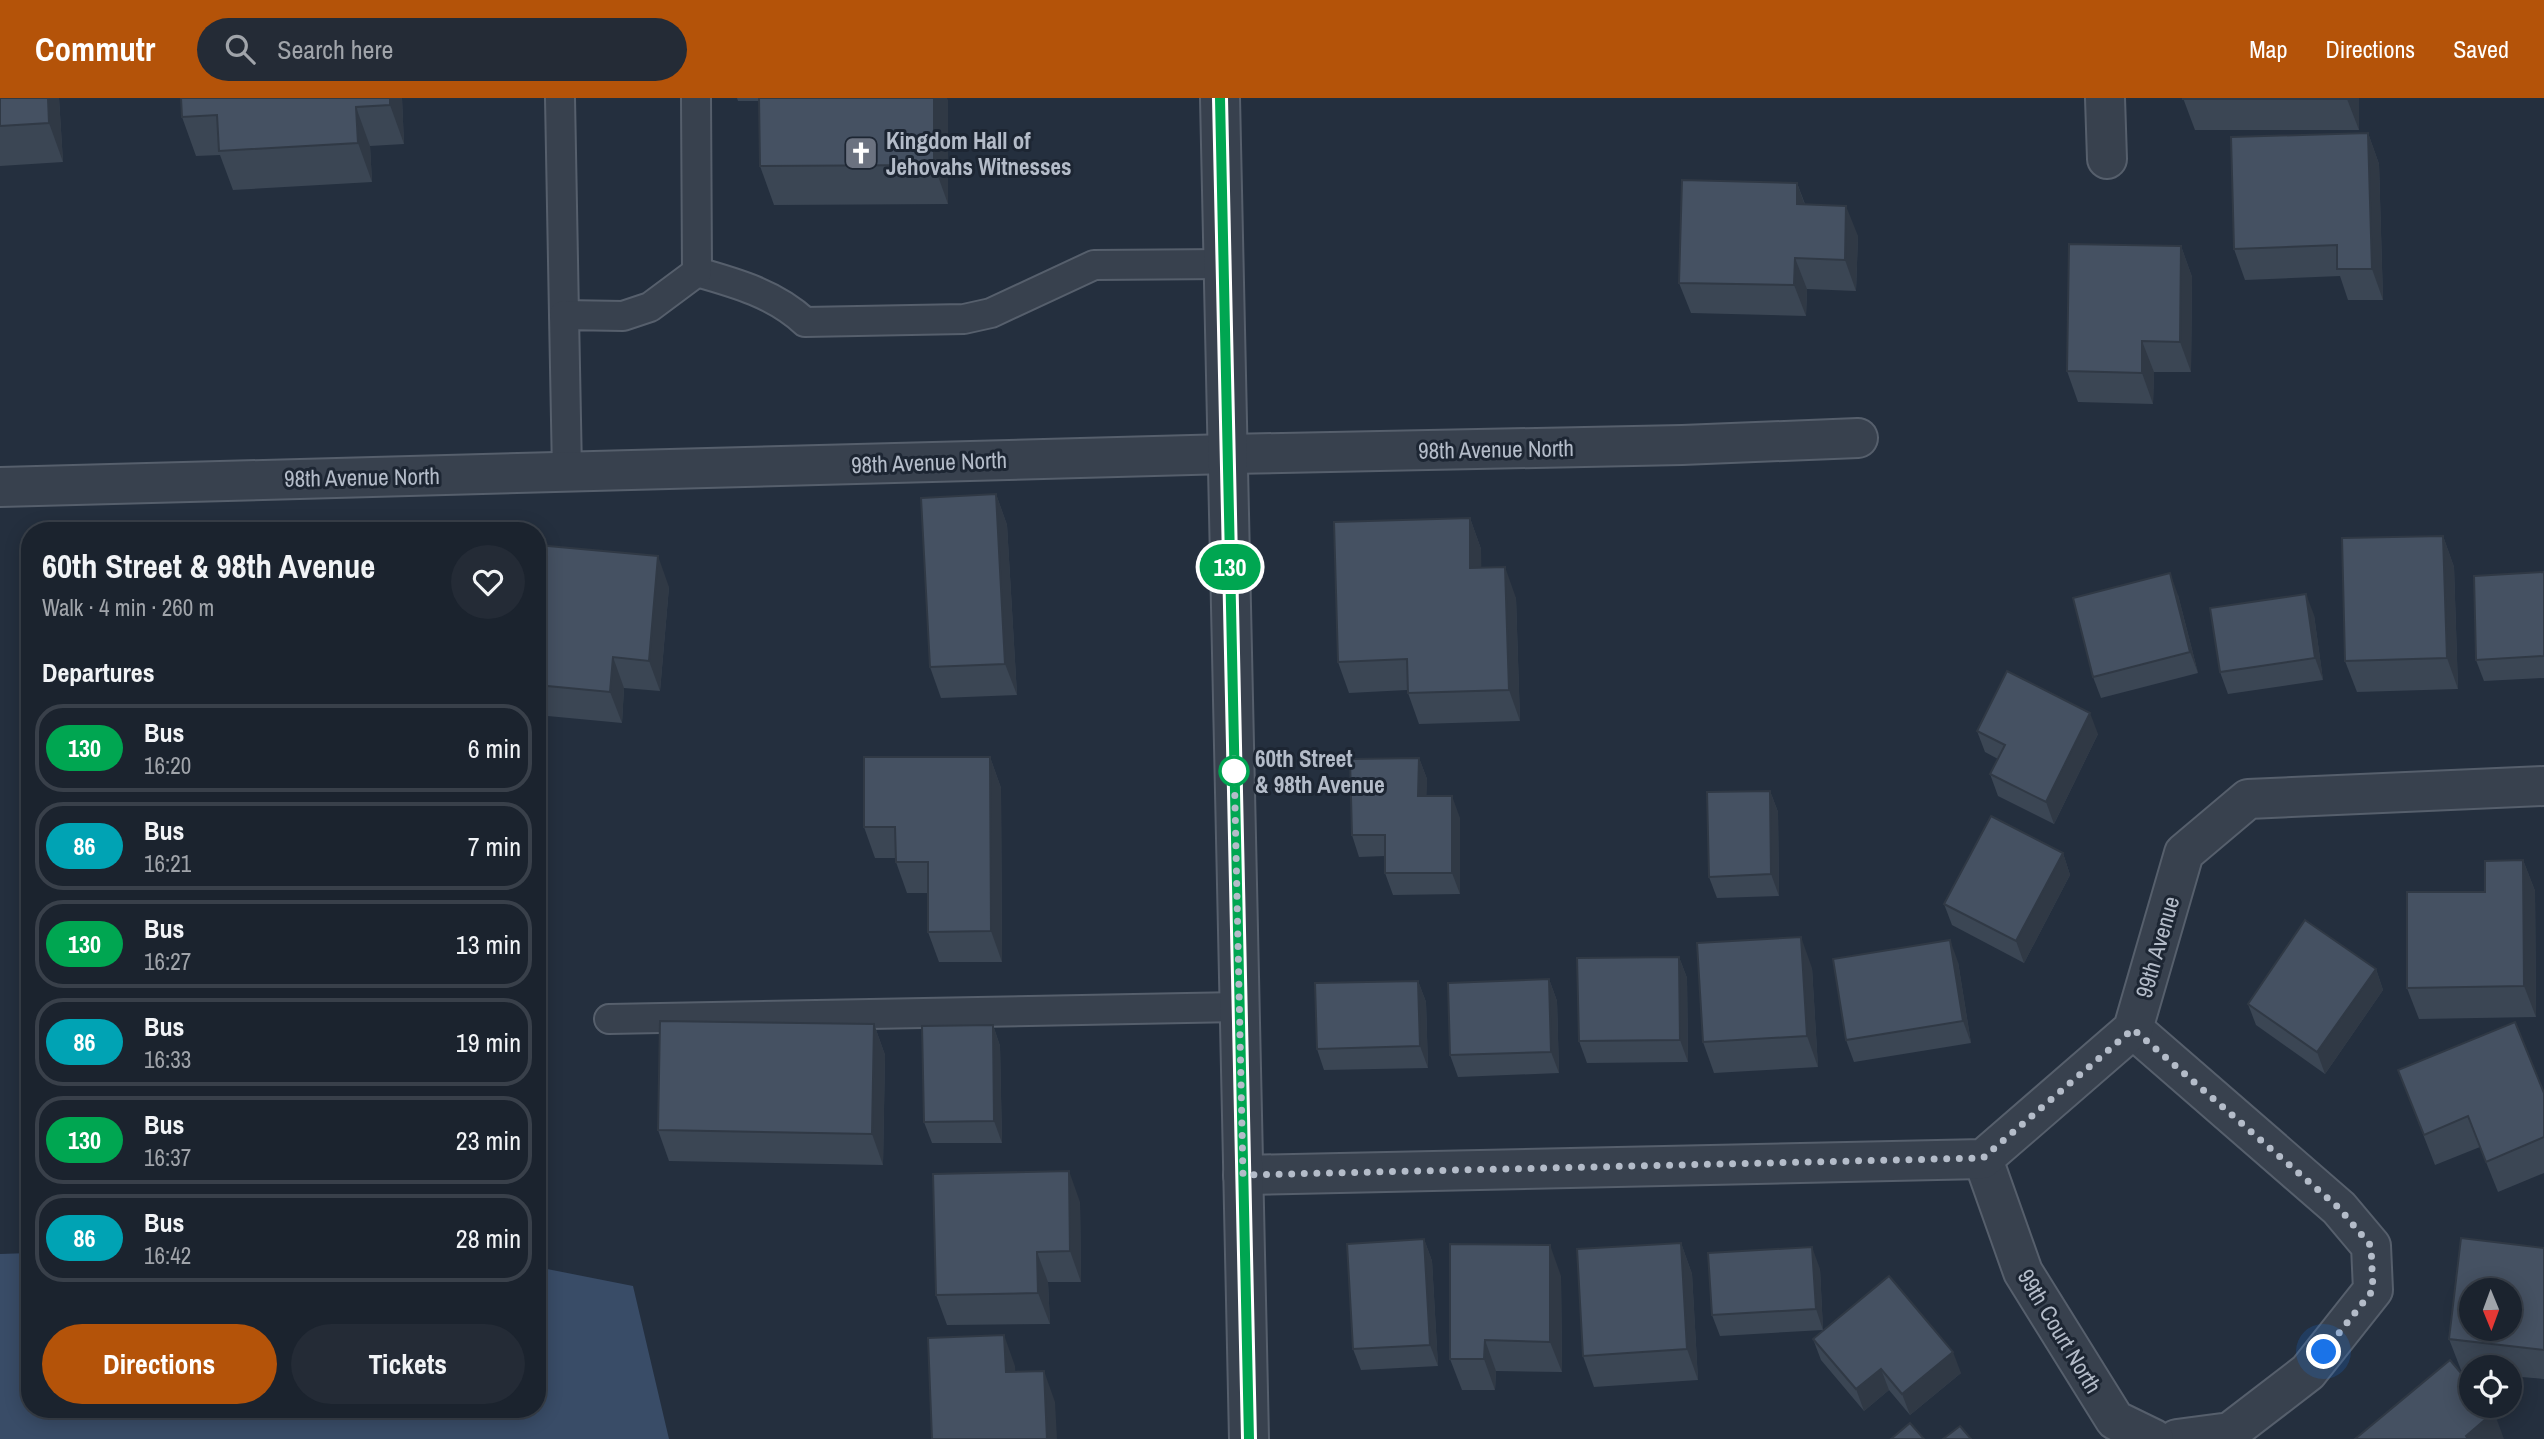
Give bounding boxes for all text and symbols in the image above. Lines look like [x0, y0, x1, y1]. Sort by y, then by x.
search box [197, 18, 687, 81]
text: Commutr [35, 27, 155, 71]
icon: search [221, 30, 259, 68]
text: Search here [277, 32, 393, 67]
text: Map [2249, 33, 2287, 65]
text: Directions [2325, 33, 2415, 65]
text: Saved [2453, 33, 2509, 65]
place label: Kingdom Hall of Jehovahs Witnesses [886, 125, 1071, 182]
church icon: Kingdom Hall of Jehovahs Witnesses [842, 134, 880, 172]
street label: 98th Avenue North [1418, 432, 1574, 466]
street label: 98th Avenue North [851, 444, 1007, 480]
street label: 98th Avenue North [284, 460, 440, 494]
text: 60th Street & 98th Avenue [42, 544, 375, 588]
line badge: 130 [1190, 544, 1270, 590]
button: heart [451, 545, 525, 619]
text: 130 [1214, 551, 1246, 583]
text: Walk · 4 min · 260 m [42, 592, 214, 623]
text: Departures [42, 655, 155, 690]
text: Bus [144, 715, 184, 750]
text: 6 min [468, 731, 521, 766]
text: 130 [68, 732, 101, 764]
place label: 60th Street & 98th Avenue [1255, 743, 1385, 800]
text: 16:20 [144, 750, 191, 781]
marker: 60th Street & 98th Avenue [1219, 756, 1249, 786]
text: Bus [144, 813, 184, 848]
text: 7 min [468, 829, 521, 864]
text: 86 [74, 830, 95, 862]
text: 16:21 [144, 848, 191, 879]
street label: 99th Avenue [2128, 892, 2186, 1002]
text: Bus [144, 911, 184, 946]
text: 13 min [456, 927, 521, 962]
text: 130 [68, 928, 101, 960]
text: 16:27 [144, 946, 191, 977]
text: Bus [144, 1009, 184, 1044]
text: 19 min [456, 1025, 521, 1060]
text: 86 [74, 1026, 95, 1058]
text: 16:33 [144, 1044, 191, 1075]
text: Bus [144, 1107, 184, 1142]
text: 23 min [456, 1123, 521, 1158]
text: 130 [68, 1124, 101, 1156]
text: 16:37 [144, 1142, 191, 1173]
text: Bus [144, 1205, 184, 1240]
text: 28 min [456, 1221, 521, 1256]
text: 86 [74, 1222, 95, 1254]
text: 16:42 [144, 1240, 191, 1271]
street label: 99th Court North [2011, 1263, 2109, 1399]
north arrow [2459, 1278, 2522, 1340]
map controls [2459, 1278, 2522, 1418]
button: Directions [42, 1324, 277, 1404]
button: Tickets [291, 1324, 525, 1404]
your location [2306, 1334, 2341, 1369]
button: locate [2459, 1355, 2522, 1418]

